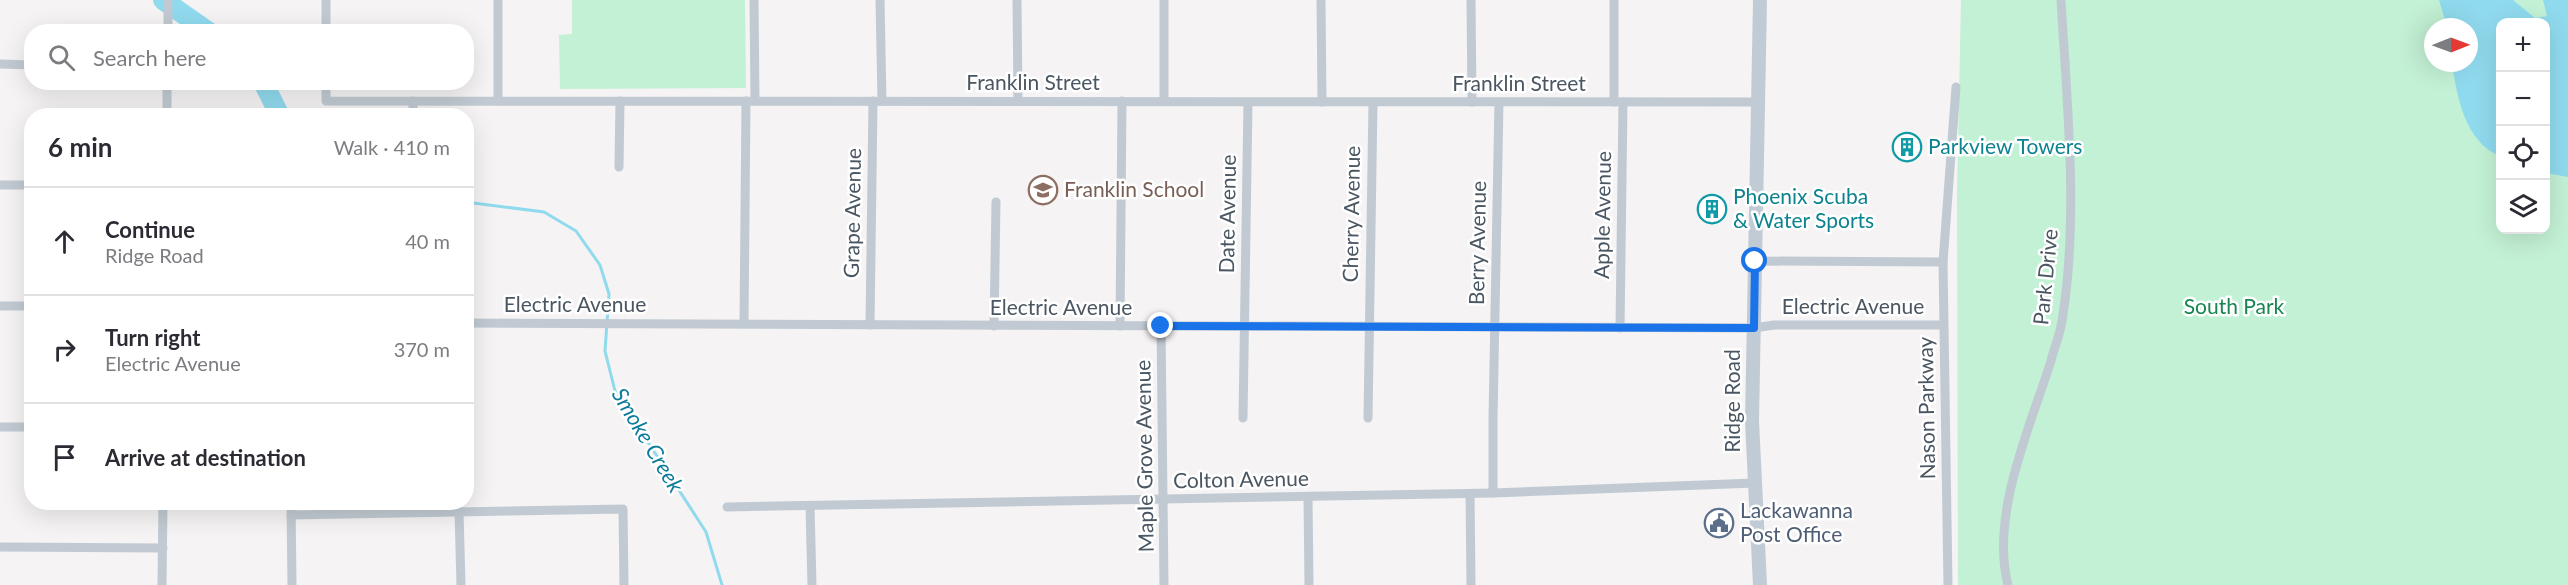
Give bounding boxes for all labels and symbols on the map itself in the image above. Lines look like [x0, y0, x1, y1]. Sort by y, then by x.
north arrow [2424, 18, 2478, 72]
street label: Franklin Street [966, 69, 1100, 94]
street label: Franklin Street [1452, 70, 1586, 95]
building icon: Parkview Towers [1891, 131, 1923, 163]
place label: Parkview Towers [1928, 133, 2082, 158]
street label: Cherry Avenue [1337, 145, 1364, 283]
street label: Grape Avenue [838, 148, 865, 278]
street label: Apple Avenue [1588, 151, 1615, 279]
street label: Date Avenue [1213, 154, 1240, 274]
school or university icon: Franklin School [1027, 174, 1059, 206]
place label: Franklin School [1064, 176, 1204, 201]
street label: Berry Avenue [1463, 181, 1490, 305]
place label: Phoenix Scuba & Water Sports [1733, 183, 1874, 232]
building icon: Phoenix Scuba & Water Sports [1696, 193, 1728, 225]
street label: Park Drive [2027, 228, 2062, 326]
route start [1741, 247, 1767, 273]
street label: Electric Avenue [504, 291, 646, 316]
street label: Electric Avenue [1782, 293, 1924, 318]
park label: South Park [2184, 293, 2285, 318]
street label: Electric Avenue [990, 294, 1132, 319]
route end [1147, 312, 1173, 338]
street label: Nason Parkway [1912, 336, 1939, 480]
street label: Ridge Road [1719, 349, 1744, 453]
street label: Maple Grove Avenue [1129, 360, 1158, 553]
water label: Smoke Creek [607, 382, 691, 497]
street label: Colton Avenue [1173, 465, 1309, 492]
place label: Lackawanna Post Office [1740, 497, 1853, 546]
public building icon: Lackawanna Post Office [1703, 507, 1735, 539]

